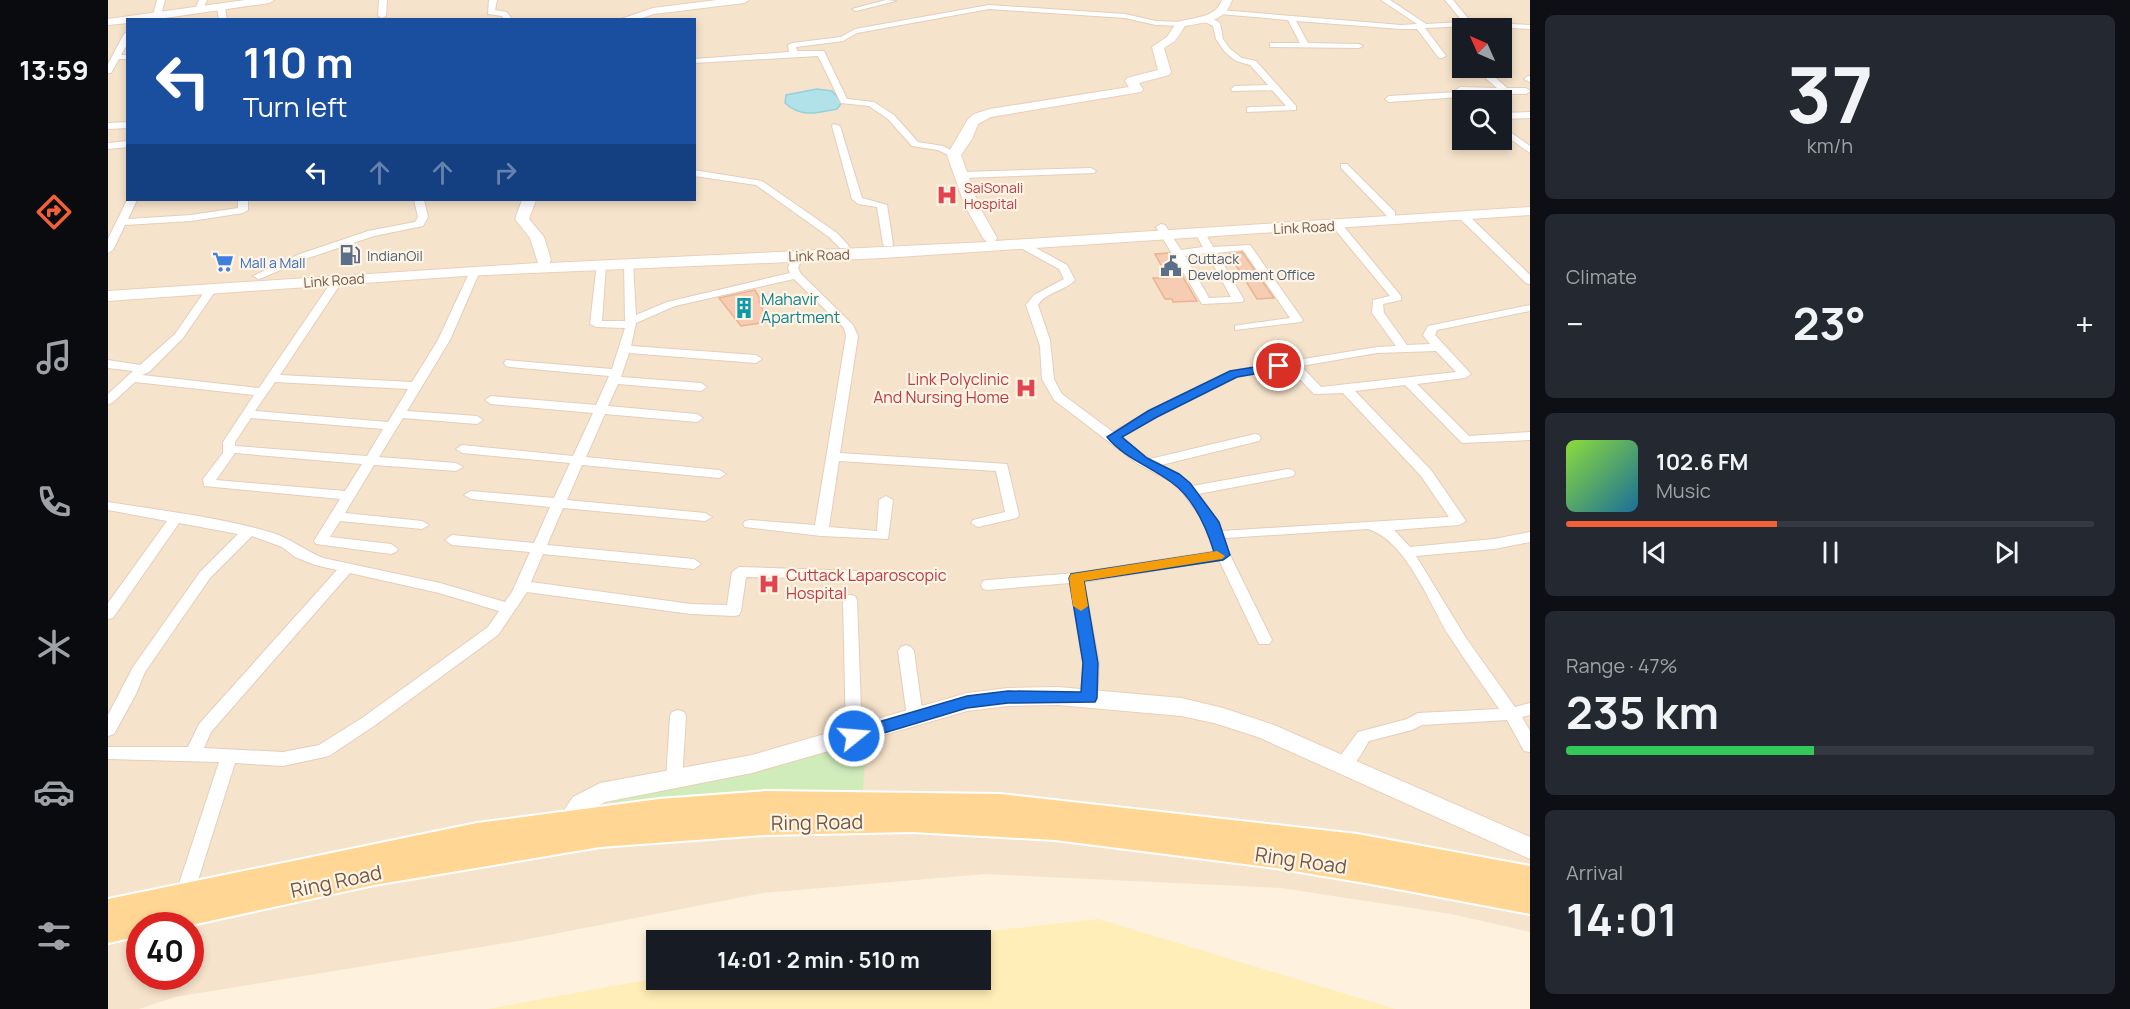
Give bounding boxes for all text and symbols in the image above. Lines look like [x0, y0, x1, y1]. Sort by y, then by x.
north arrow [1452, 18, 1512, 78]
map controls [1452, 18, 1512, 150]
text: 110 m [243, 33, 354, 91]
text: 37 [1787, 40, 1873, 146]
icon: left [144, 42, 222, 120]
text: 13:59 [19, 51, 89, 88]
text: Turn left [243, 88, 347, 125]
button: search [1452, 90, 1512, 150]
text: km/h [1807, 132, 1853, 159]
icon: left [300, 156, 333, 189]
icon: ahead [363, 156, 396, 189]
icon: ahead [426, 156, 459, 189]
icon: right [489, 156, 522, 189]
place label: SaiSonali Hospital [964, 178, 1023, 213]
hospital icon: SaiSonali Hospital [935, 183, 959, 207]
icon: directions [33, 191, 75, 233]
street label: Link Road [1273, 216, 1335, 238]
fuel station icon: IndianOil [338, 243, 362, 267]
street label: Link Road [788, 244, 850, 266]
place label: IndianOil [367, 246, 423, 265]
place label: Cuttack Development Office [1188, 249, 1315, 284]
supermarket icon: Mall a Mall [211, 250, 235, 274]
place label: Mall a Mall [240, 253, 306, 272]
public building icon: Cuttack Development Office [1159, 254, 1183, 278]
text: Climate [1566, 263, 1637, 290]
street label: Link Road [303, 268, 365, 292]
place label: Mahavir Apartment [761, 288, 840, 328]
text: 23° [1793, 292, 1866, 354]
building icon: Mahavir Apartment [732, 296, 756, 320]
text: − [1566, 301, 1584, 346]
text: + [2075, 301, 2094, 346]
icon: music [33, 336, 75, 378]
pin [1253, 340, 1304, 391]
icon: arrive [1262, 349, 1295, 382]
place label: Link Polyclinic And Nursing Home [873, 368, 1009, 408]
hospital icon: Link Polyclinic And Nursing Home [1014, 376, 1038, 400]
text: 102.6 FM [1656, 447, 1748, 477]
text: Music [1656, 477, 1711, 504]
icon: phone [33, 481, 75, 523]
icon: previous [1638, 536, 1671, 569]
icon: pause [1814, 536, 1847, 569]
icon: next [1990, 536, 2023, 569]
place label: Cuttack Laparoscopic Hospital [786, 564, 947, 604]
hospital icon: Cuttack Laparoscopic Hospital [757, 572, 781, 596]
icon: climate [33, 626, 75, 668]
text: Range · 47% [1566, 652, 1678, 679]
text: 235 km [1566, 681, 1719, 743]
position arrow [822, 704, 886, 768]
icon: car [33, 771, 75, 813]
street label: Ring Road [771, 808, 863, 836]
street label: Ring Road [1253, 840, 1349, 880]
street label: Ring Road [288, 858, 384, 904]
text: Arrival [1566, 859, 1623, 886]
text: 14:01 [1566, 888, 1678, 950]
speed limit sign: 40 [126, 912, 204, 990]
icon: filters [33, 915, 75, 957]
text: 14:01 · 2 min · 510 m [717, 945, 920, 975]

